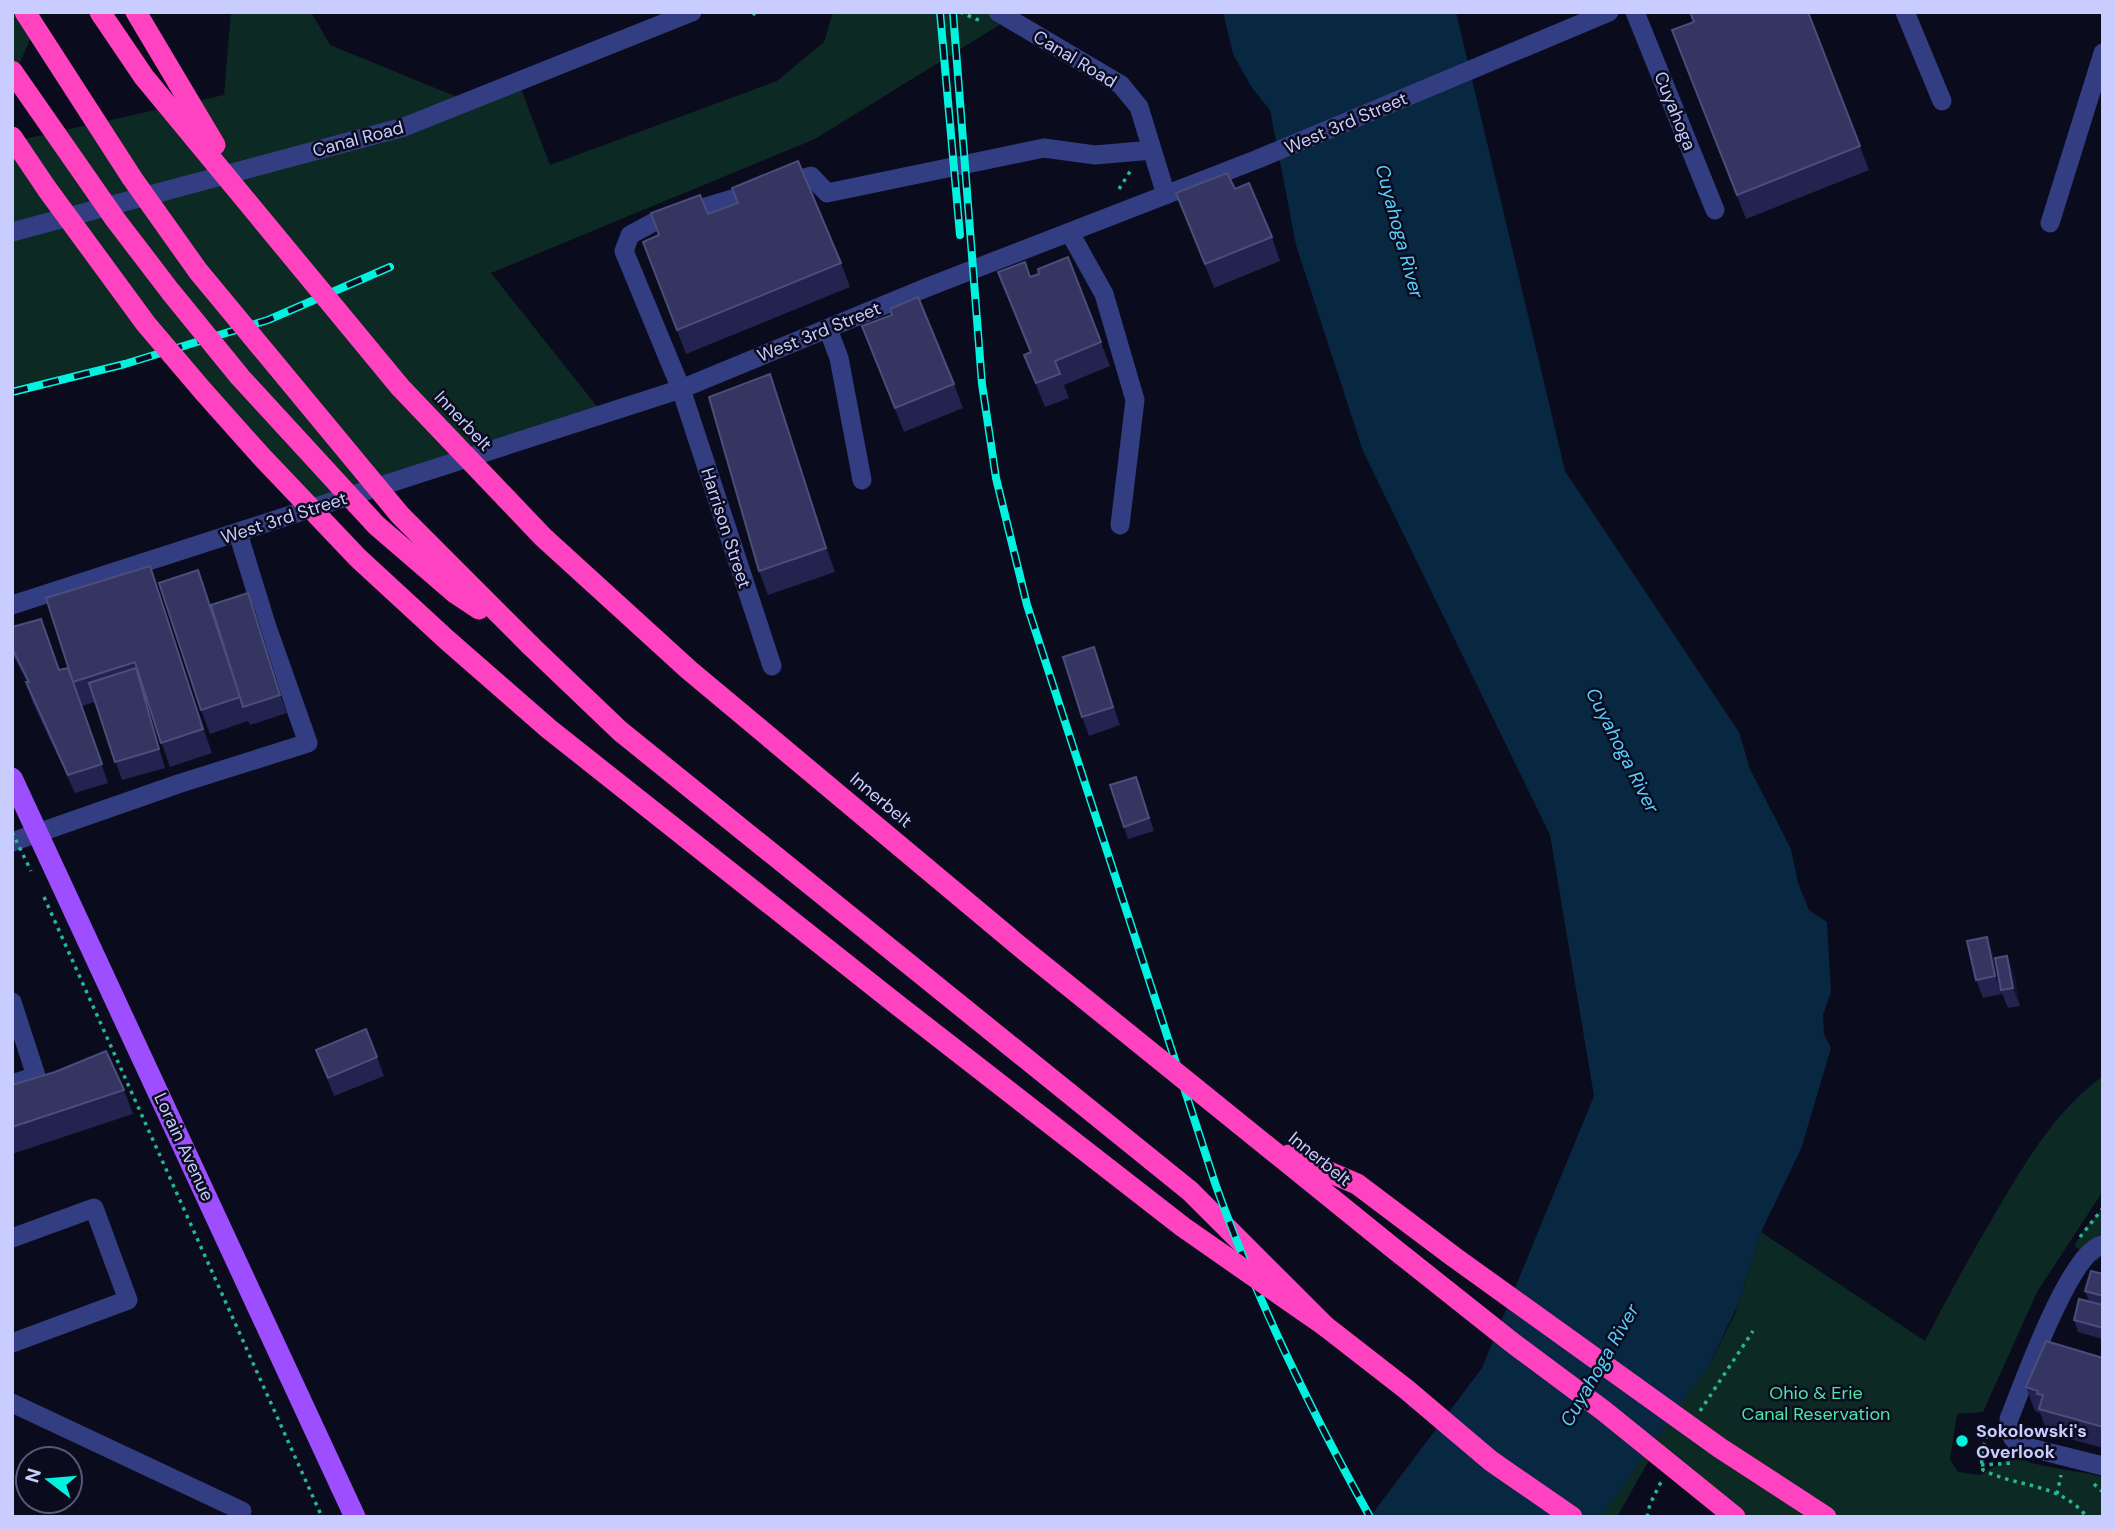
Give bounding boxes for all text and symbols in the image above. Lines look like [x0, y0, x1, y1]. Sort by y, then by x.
street label: Canal Road [1029, 25, 1121, 93]
street label: Cuyahoga [1648, 68, 1702, 154]
street label: West 3rd Street [1281, 86, 1411, 160]
street label: Canal Road [310, 115, 406, 163]
water label: Cuyahoga River [1370, 162, 1430, 302]
street label: West 3rd Street [754, 296, 884, 368]
street label: Innerbelt [429, 386, 497, 456]
street label: Harrison Street [695, 465, 757, 591]
street label: West 3rd Street [218, 486, 350, 550]
water label: Cuyahoga River [1580, 683, 1665, 818]
street label: Innerbelt [845, 767, 917, 833]
street label: Lorain Avenue [148, 1089, 220, 1205]
street label: Innerbelt [1284, 1126, 1356, 1192]
water label: Cuyahoga River [1554, 1299, 1645, 1431]
park label: Ohio & Erie Canal Reservation [1742, 1381, 1890, 1426]
place label: Sokolowski's Overlook [1976, 1419, 2087, 1464]
marker: Sokolowski's Overlook [1954, 1433, 1970, 1449]
north arrow [14, 1445, 84, 1515]
text: N [19, 1465, 47, 1486]

